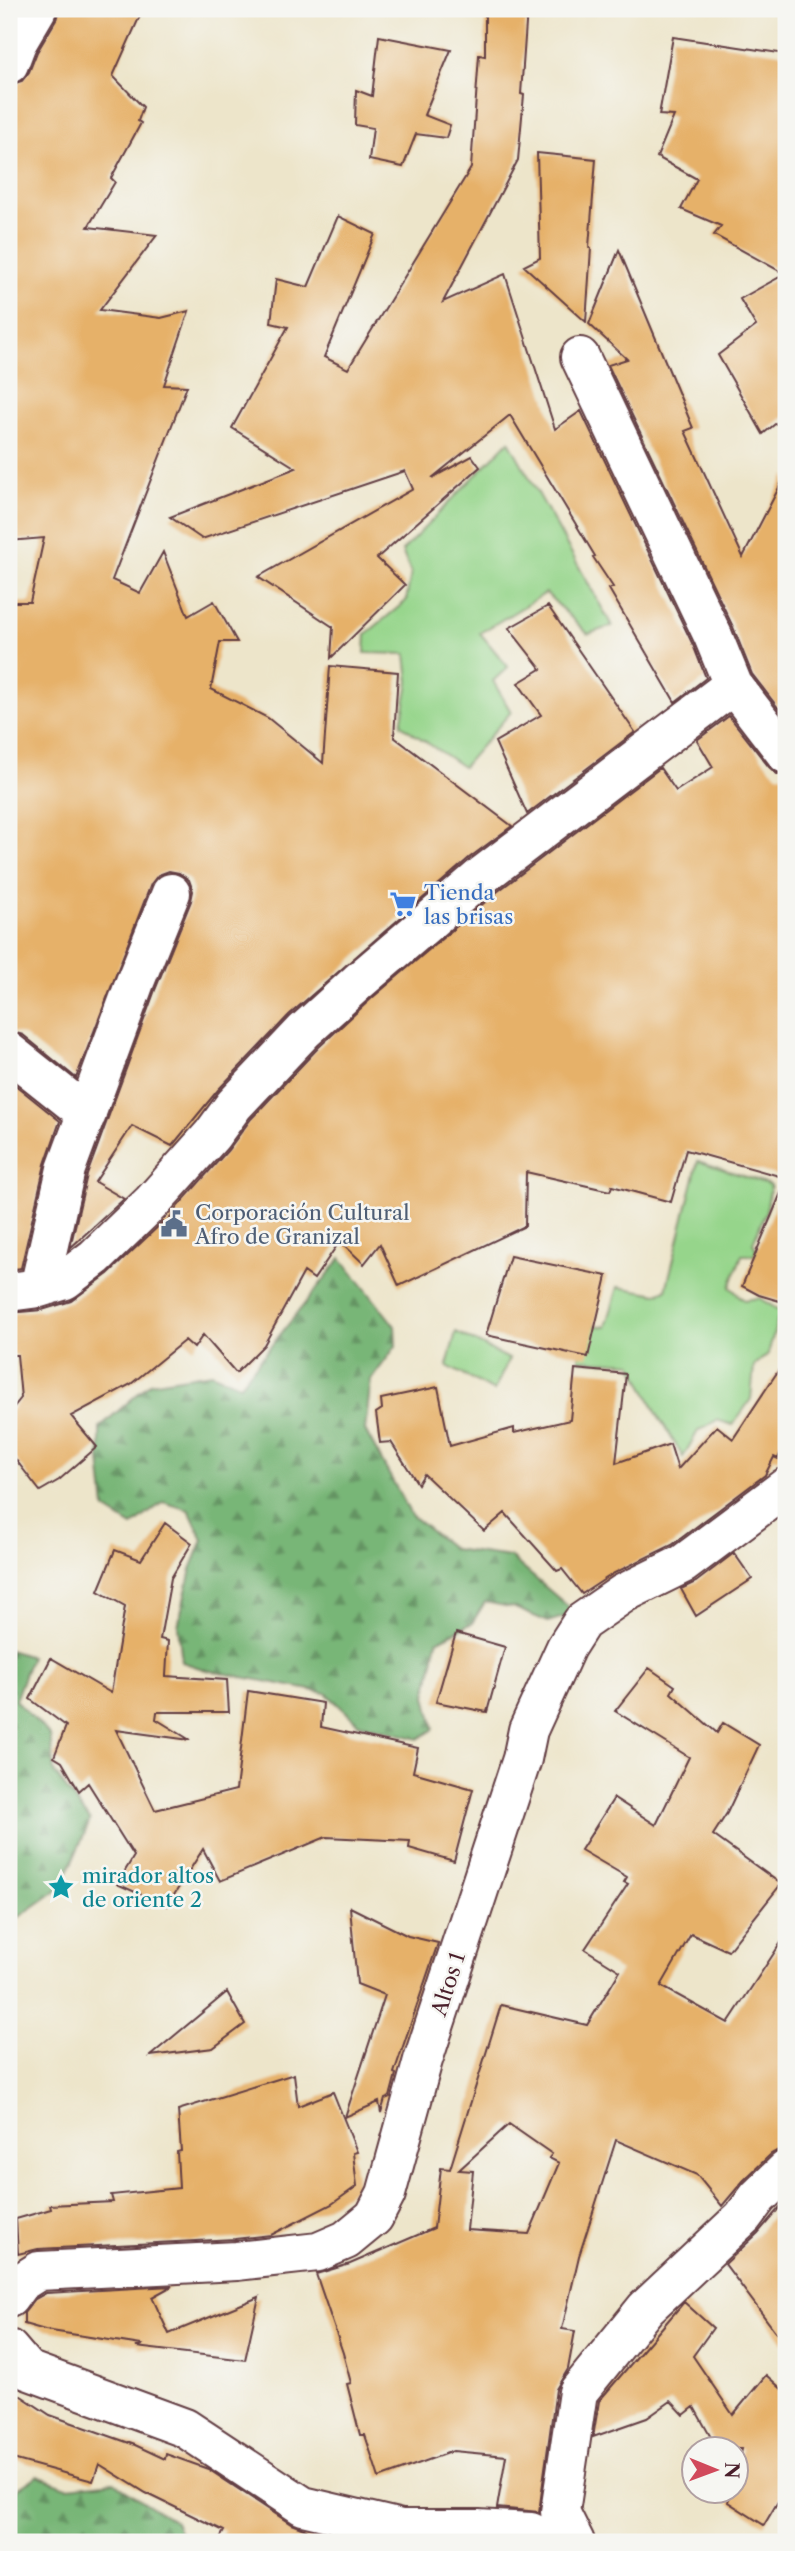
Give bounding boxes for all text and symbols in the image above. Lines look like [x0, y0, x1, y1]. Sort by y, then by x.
place label: Tienda las brisas [424, 880, 513, 929]
supermarket icon: Tienda las brisas [388, 889, 418, 919]
place label: Corporación Cultural Afro de Granizal [194, 1200, 409, 1249]
public building icon: Corporación Cultural Afro de Granizal [159, 1209, 189, 1239]
place label: mirador altos de oriente 2 [82, 1863, 214, 1912]
place icon: mirador altos de oriente 2 [46, 1872, 76, 1902]
street label: Altos 1 [426, 1949, 470, 2020]
north arrow [680, 2436, 750, 2506]
text: N [720, 2462, 743, 2479]

